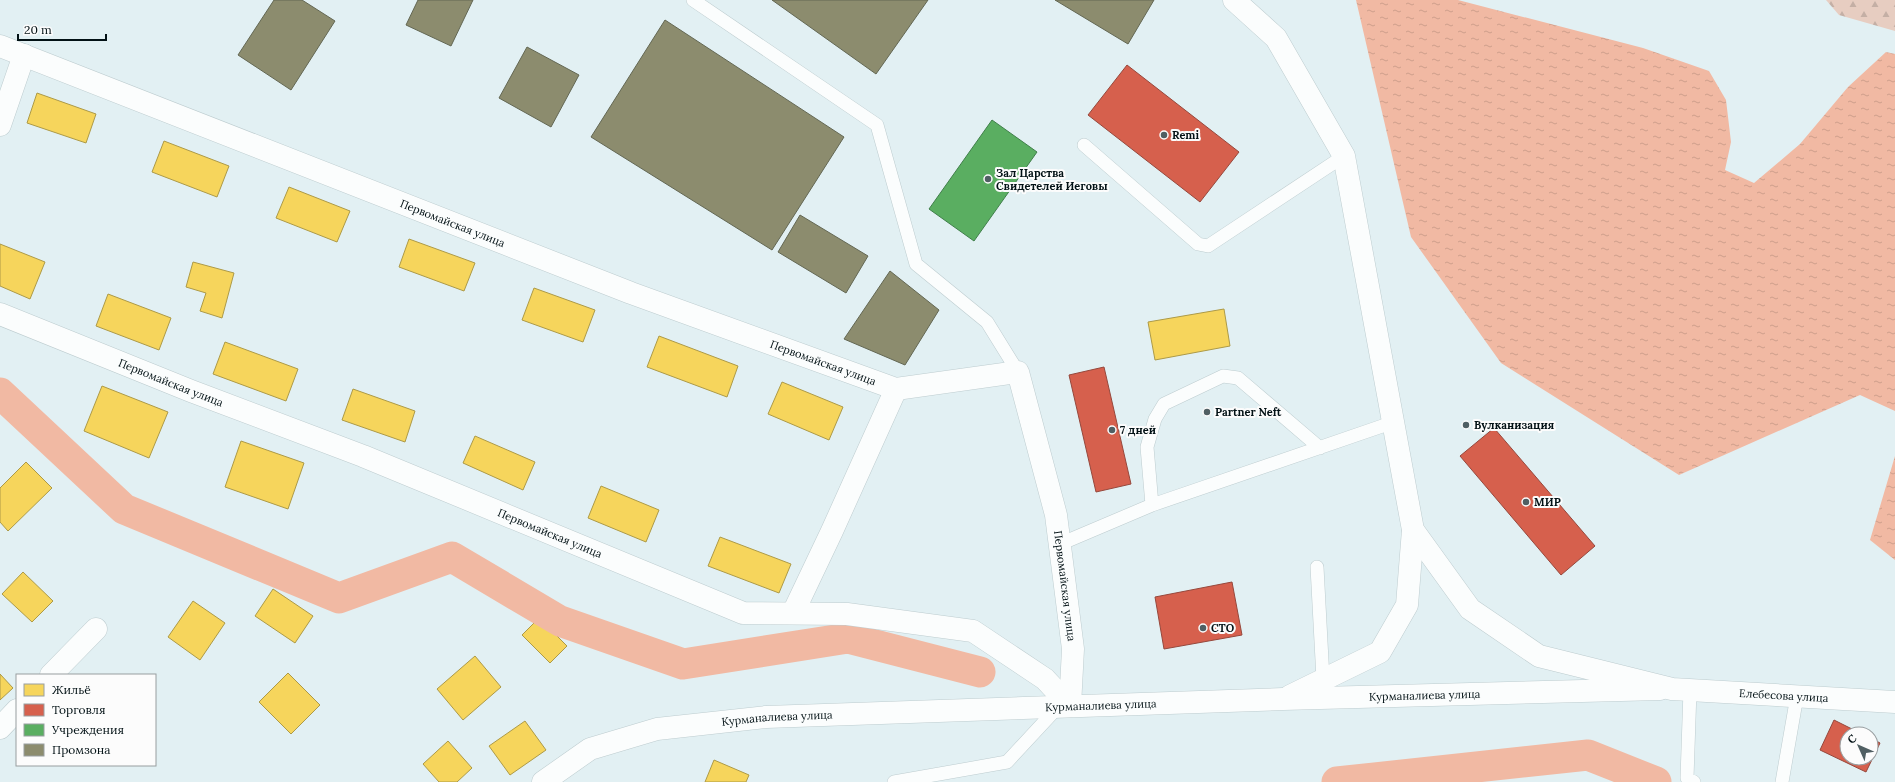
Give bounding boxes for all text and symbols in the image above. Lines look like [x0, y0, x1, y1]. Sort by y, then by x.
scale bar [18, 16, 106, 42]
text: 20 m [24, 22, 52, 37]
place label: Remi [1172, 128, 1199, 142]
marker: Remi [1159, 130, 1169, 140]
place label: Зал Царства Свидетелей Иеговы [996, 166, 1108, 193]
marker: Зал Царства Свидетелей Иеговы [983, 174, 993, 184]
street label: Первомайская улица [398, 196, 507, 250]
street label: Первомайская улица [768, 337, 878, 388]
street label: Первомайская улица [116, 355, 225, 410]
place label: Partner Neft [1215, 405, 1282, 419]
marker: Partner Neft [1202, 407, 1212, 417]
place label: Вулканизация [1474, 418, 1555, 432]
marker: Вулканизация [1461, 420, 1471, 430]
place label: 7 дней [1120, 423, 1156, 437]
marker: 7 дней [1107, 425, 1117, 435]
place label: МИР [1534, 495, 1561, 509]
marker: МИР [1521, 497, 1531, 507]
street label: Первомайская улица [496, 505, 604, 561]
street label: Первомайская улица [1051, 530, 1079, 642]
place label: СТО [1211, 621, 1235, 635]
marker: СТО [1198, 623, 1208, 633]
legend [16, 674, 156, 766]
text: Жильё [52, 682, 91, 697]
street label: Елебесова улица [1739, 686, 1829, 705]
street label: Курманалиева улица [1369, 687, 1481, 704]
street label: Курманалиева улица [1045, 696, 1157, 714]
text: Торговля [52, 702, 105, 717]
street label: Курманалиева улица [721, 708, 833, 729]
text: Учреждения [51, 722, 124, 737]
north arrow [1839, 726, 1879, 766]
text: С [1844, 731, 1860, 747]
text: Промзона [52, 742, 110, 757]

